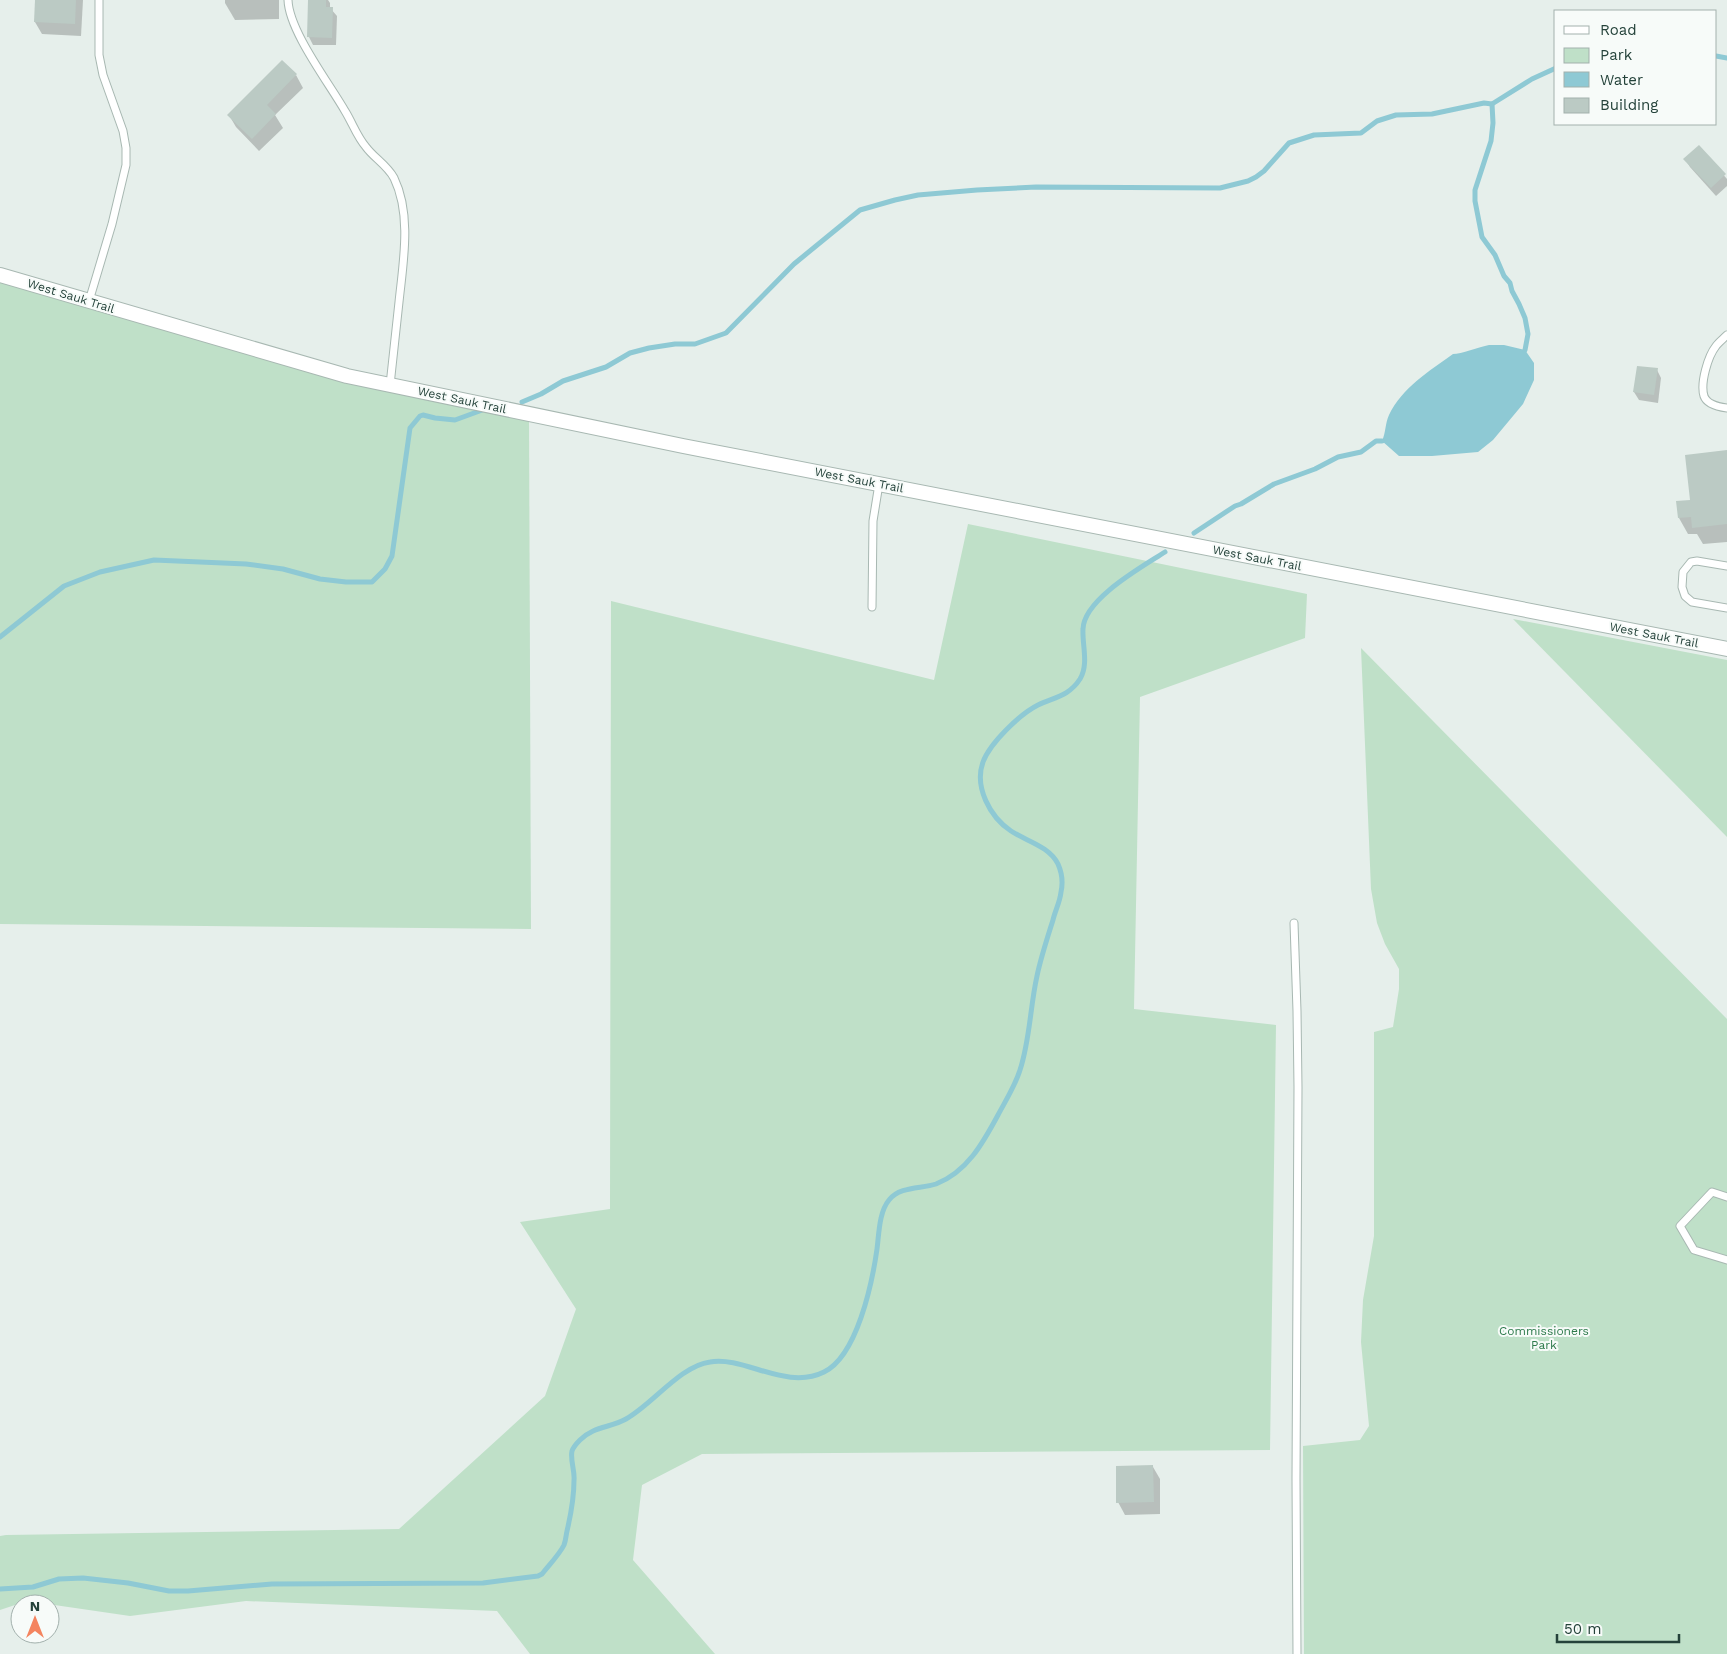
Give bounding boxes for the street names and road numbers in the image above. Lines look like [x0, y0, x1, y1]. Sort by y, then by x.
street label: West Sauk Trail [26, 276, 117, 316]
street label: West Sauk Trail [416, 384, 508, 416]
street label: West Sauk Trail [813, 465, 905, 496]
street label: West Sauk Trail [1211, 543, 1303, 574]
street label: West Sauk Trail [1608, 620, 1700, 651]

